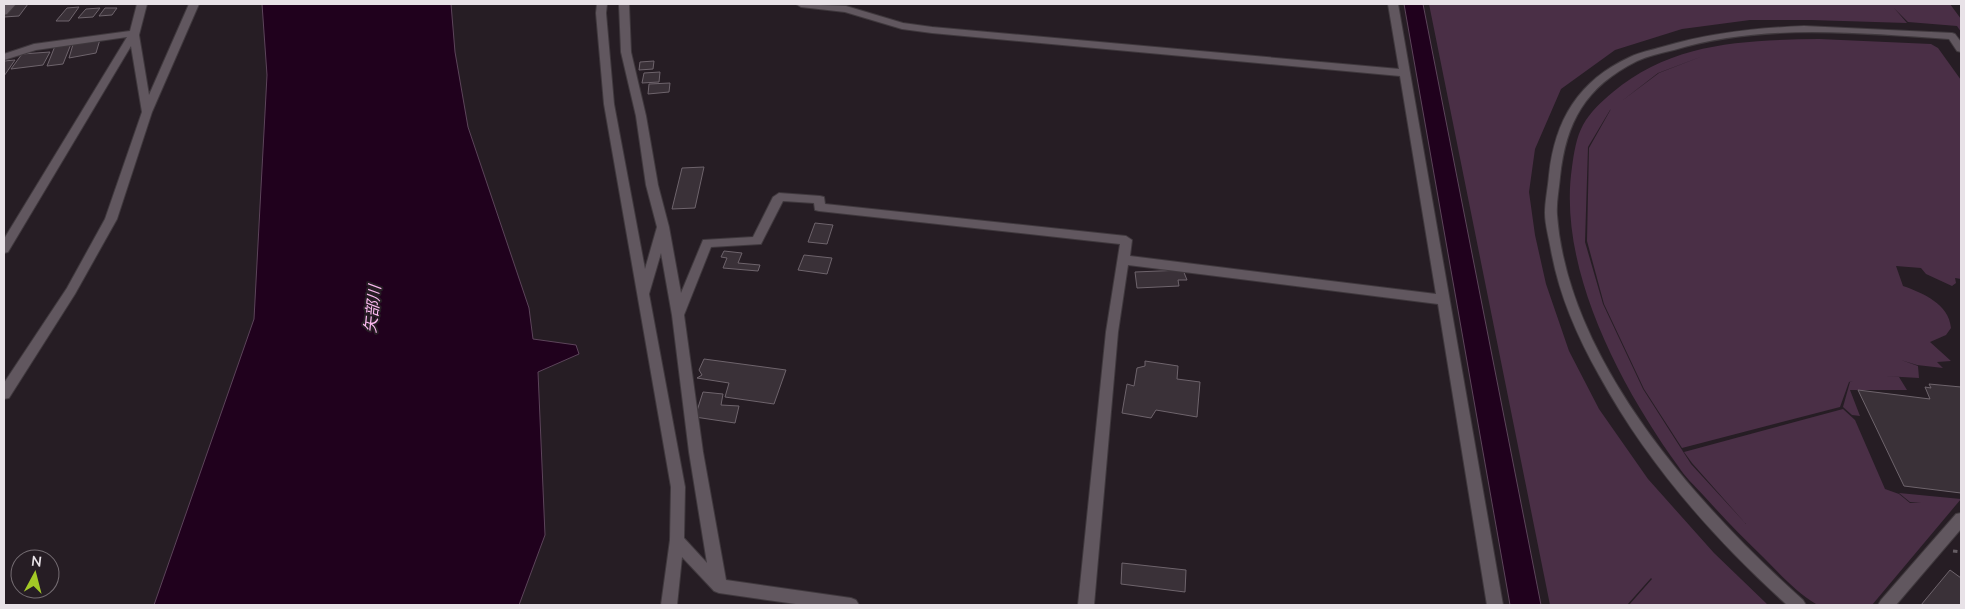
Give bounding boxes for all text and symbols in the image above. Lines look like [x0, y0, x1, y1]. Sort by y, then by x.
water label: 矢部川 [360, 282, 387, 334]
north arrow [10, 549, 60, 599]
text: N [30, 552, 43, 572]

